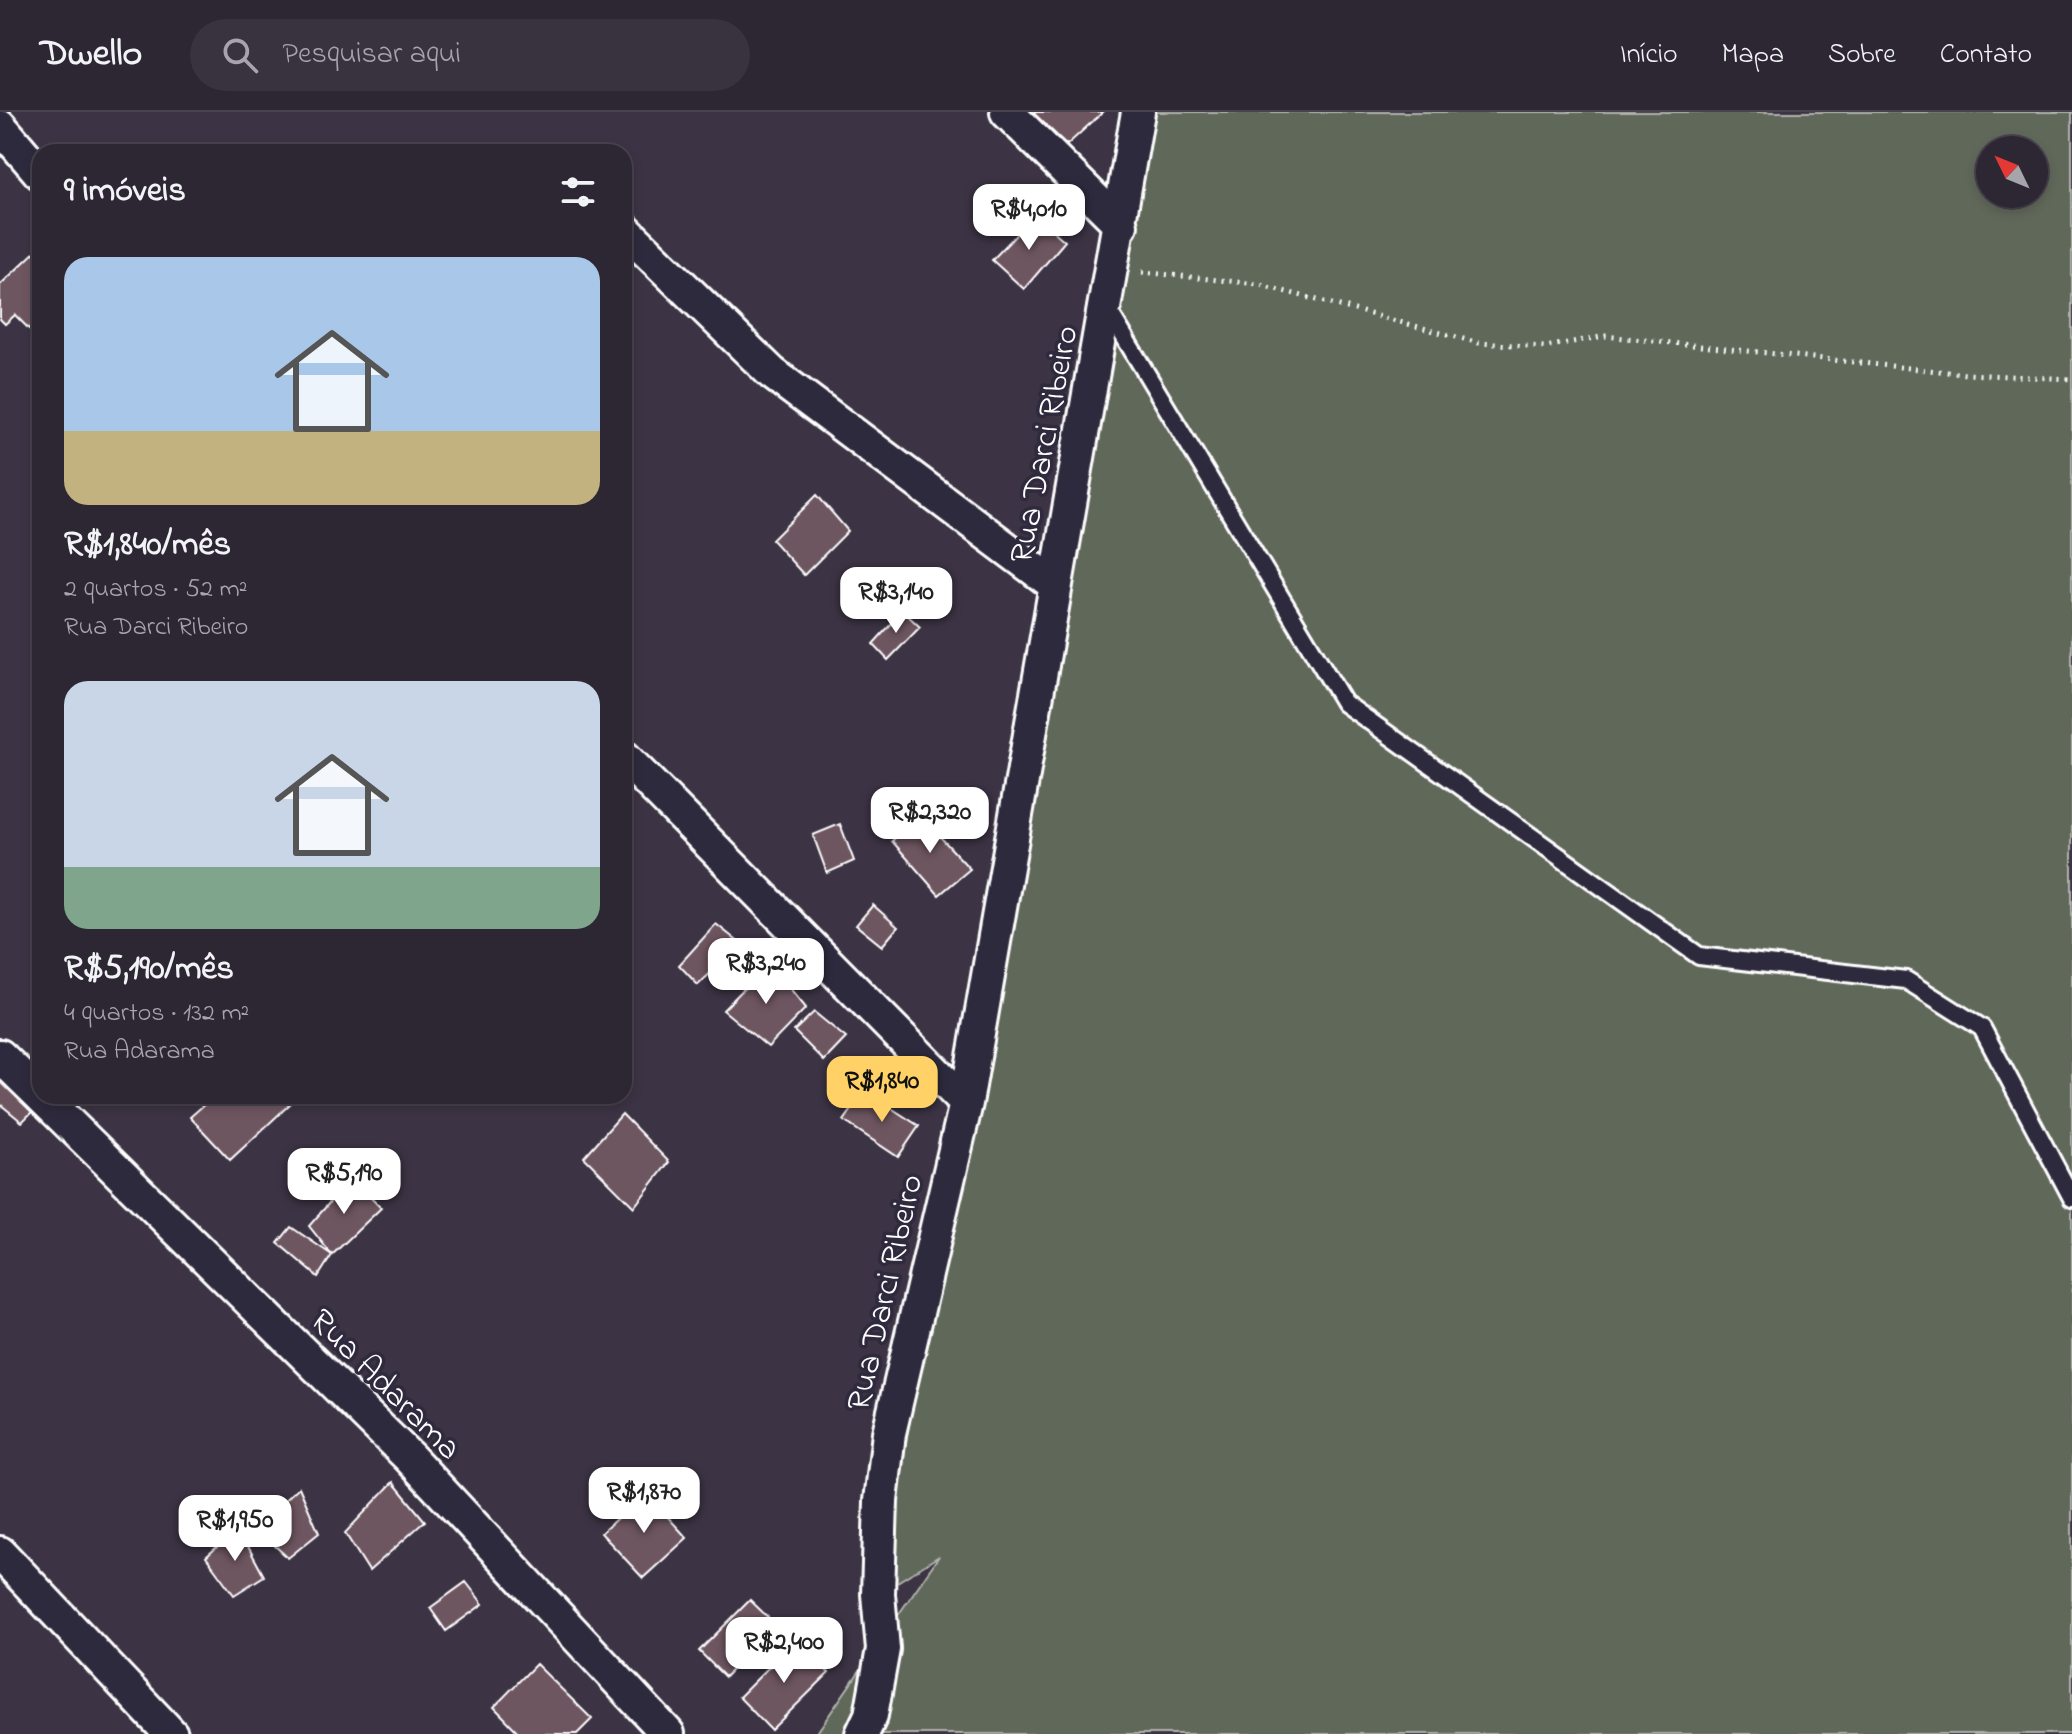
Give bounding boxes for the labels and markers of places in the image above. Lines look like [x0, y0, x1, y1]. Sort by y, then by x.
pin: R$4,010 [955, 184, 1103, 252]
pin: R$3,140 [822, 567, 970, 635]
pin: R$2,320 [856, 787, 1004, 855]
pin: R$3,240 [692, 938, 840, 1006]
pin: R$1,840 [808, 1056, 956, 1124]
pin: R$5,190 [270, 1148, 418, 1216]
pin: R$1,870 [570, 1467, 718, 1535]
pin: R$1,950 [161, 1495, 309, 1563]
pin: R$2,400 [710, 1617, 858, 1685]

